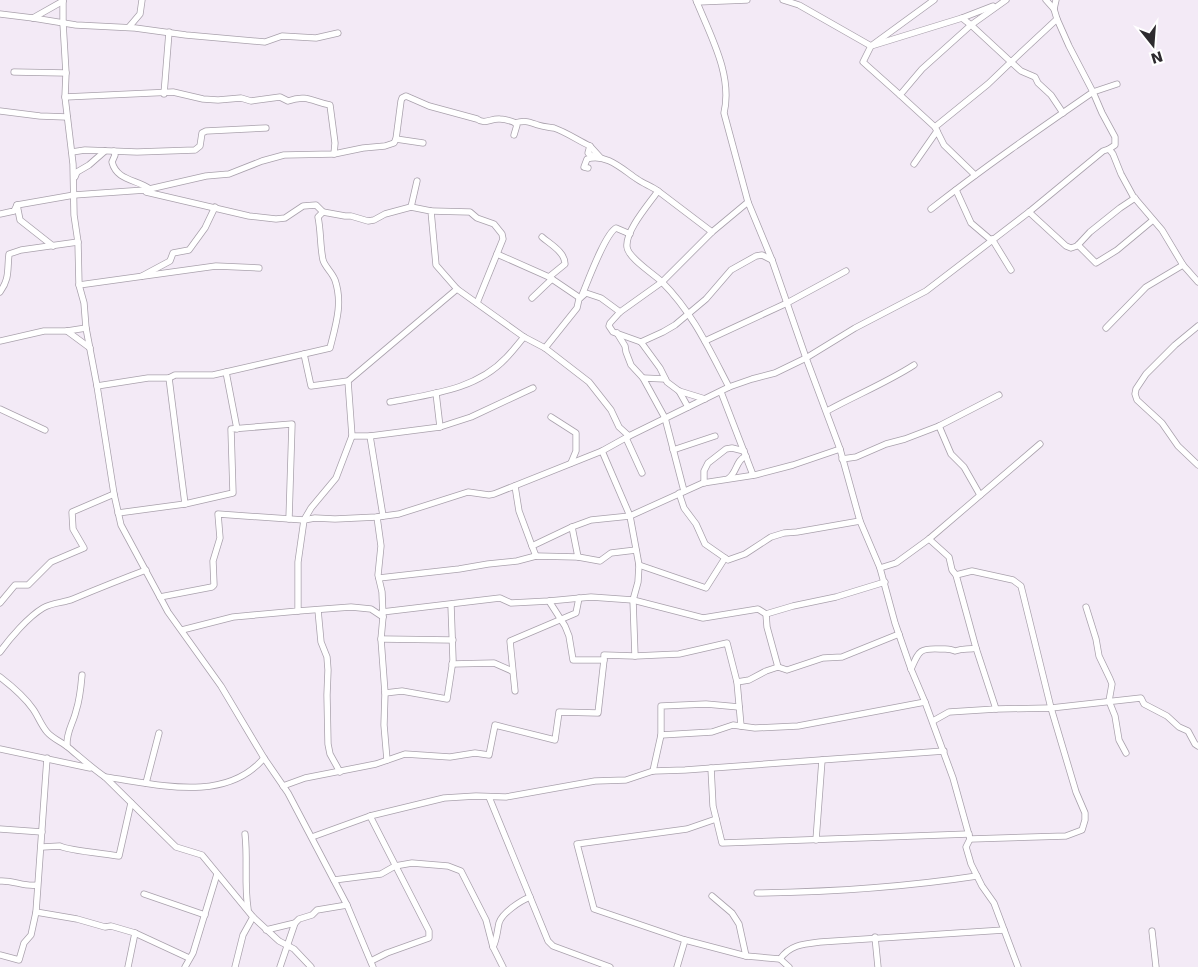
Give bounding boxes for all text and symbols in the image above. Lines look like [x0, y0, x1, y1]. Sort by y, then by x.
north arrow [1128, 20, 1178, 70]
text: N [1149, 48, 1165, 67]

